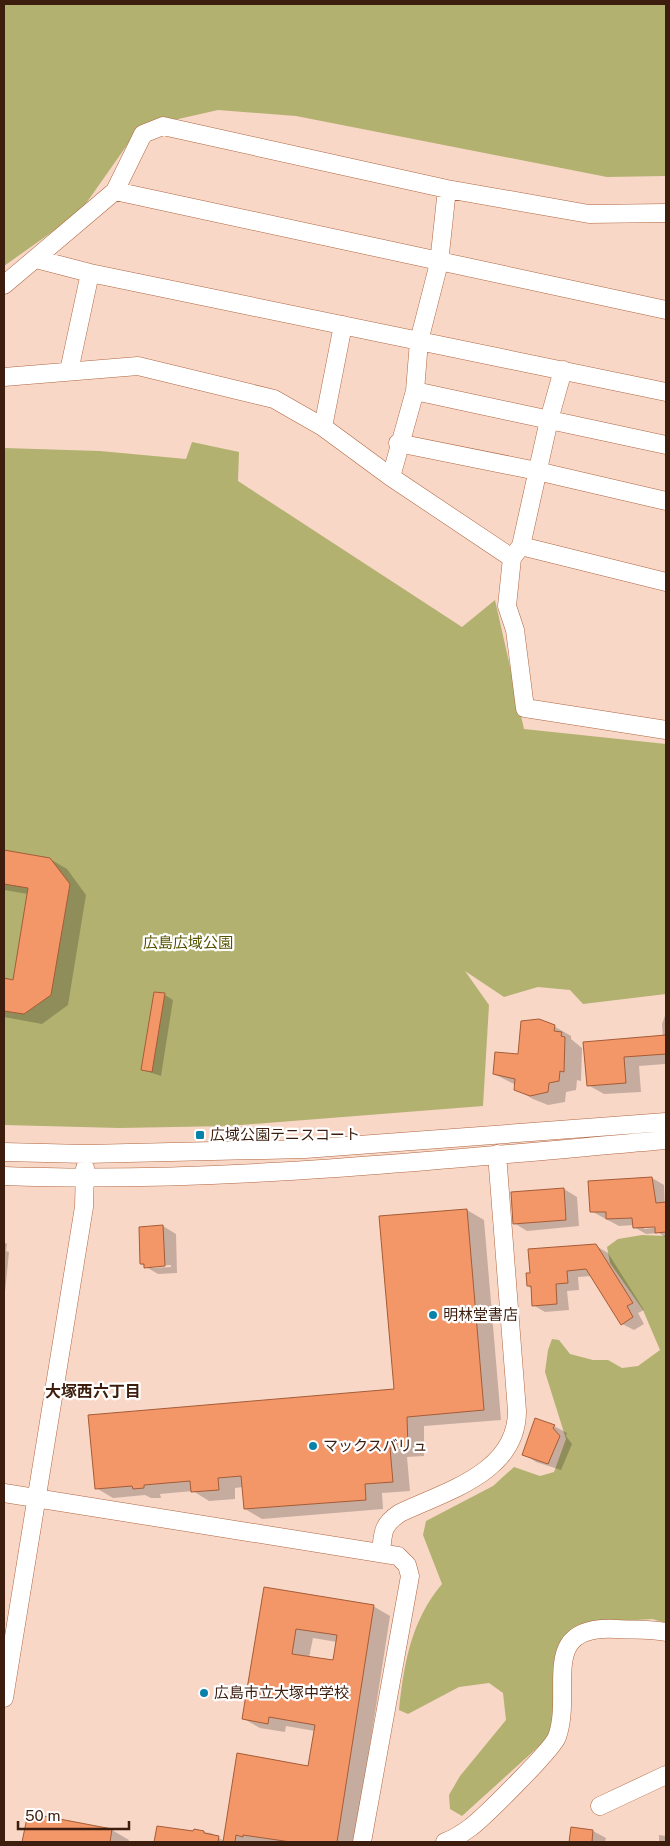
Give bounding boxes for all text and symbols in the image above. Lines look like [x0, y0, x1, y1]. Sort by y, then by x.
park label: 広島広域公園 [143, 934, 233, 951]
place label: 広域公園テニスコート [210, 1126, 360, 1143]
marker: 広域公園テニスコート [194, 1129, 206, 1141]
place label: 明林堂書店 [443, 1306, 518, 1323]
marker: 明林堂書店 [427, 1309, 439, 1321]
district label: 大塚西六丁目 [45, 1382, 141, 1401]
place label: マックスバリュ [323, 1437, 428, 1454]
marker: マックスバリュ [307, 1440, 319, 1452]
place label: 広島市立大塚中学校 [214, 1684, 349, 1701]
marker: 広島市立大塚中学校 [198, 1687, 210, 1699]
scale bar [18, 1798, 129, 1830]
text: 50 m [25, 1807, 60, 1824]

